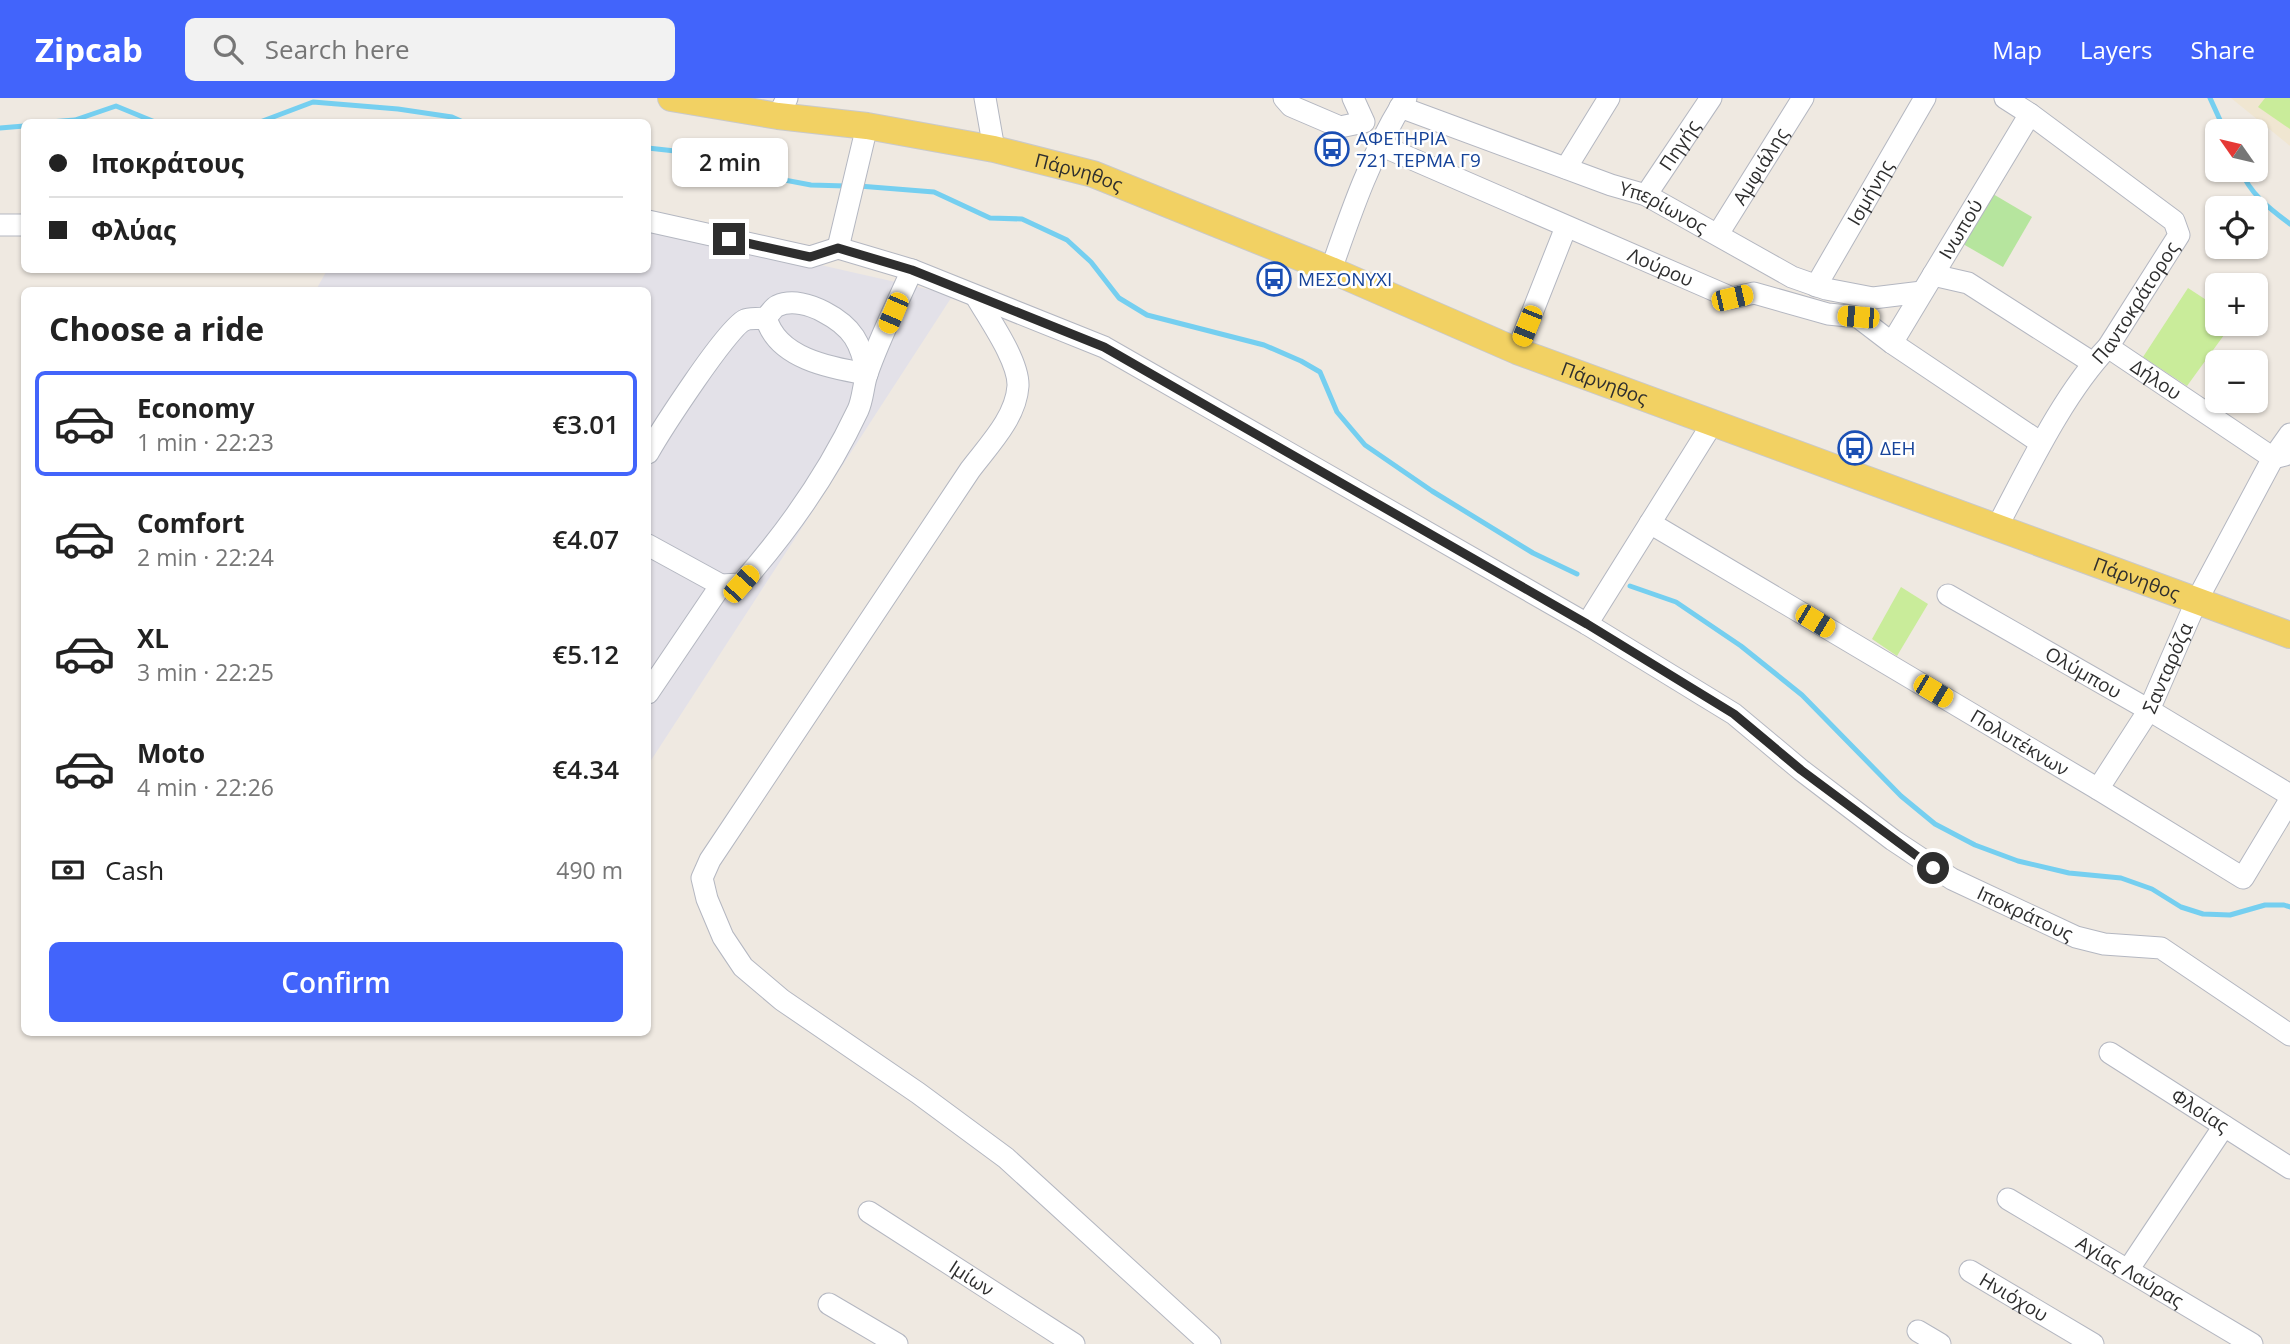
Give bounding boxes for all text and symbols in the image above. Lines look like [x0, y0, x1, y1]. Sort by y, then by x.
search box [185, 18, 675, 81]
text: Zipcab [35, 27, 143, 72]
icon: search [209, 30, 247, 68]
text: Search here [265, 31, 410, 67]
text: Map [1992, 33, 2042, 66]
text: Layers [2080, 33, 2153, 66]
text: Share [2191, 33, 2255, 66]
street label: Πηγής [1653, 115, 1706, 176]
north arrow [2205, 119, 2268, 182]
map controls [2205, 119, 2268, 413]
street label: Αμφιάλης [1726, 123, 1794, 210]
place label: ΑΦΕΤΗΡΙΑ 721 ΤΕΡΜΑ Γ9 [1356, 125, 1481, 173]
bus stop icon: ΑΦΕΤΗΡΙΑ 721 ΤΕΡΜΑ Γ9 [1313, 130, 1351, 168]
callout: 2 min [671, 138, 787, 186]
text: Ιποκράτους [91, 145, 244, 181]
text: 2 min [699, 146, 761, 178]
street label: Πάρνηθος [1032, 147, 1127, 198]
street label: Ισμήνης [1841, 155, 1899, 230]
street label: Υπερίωνος [1616, 175, 1712, 240]
street label: Ινωπού [1933, 194, 1989, 264]
button: locate [2205, 196, 2268, 259]
text: Φλύας [91, 212, 176, 248]
route end [713, 223, 745, 255]
street label: Παντοκράτορος [2086, 236, 2185, 370]
street label: Λούρου [1624, 241, 1697, 293]
bus stop icon: ΜΕΣΟΝΥΧΙ [1255, 260, 1293, 298]
place label: ΜΕΣΟΝΥΧΙ [1298, 266, 1392, 292]
button: + [2205, 273, 2268, 336]
car [1710, 283, 1755, 313]
car [876, 290, 911, 336]
car [1510, 303, 1545, 349]
car [1837, 305, 1880, 329]
text: Choose a ride [49, 307, 264, 350]
button: − [2205, 350, 2268, 413]
street label: Δήλου [2126, 353, 2187, 406]
street label: Πάρνηθος [1558, 355, 1652, 411]
text: Economy [137, 390, 255, 426]
icon: car [53, 392, 116, 455]
text: €3.01 [552, 406, 619, 442]
text: 1 min · 22:23 [137, 426, 274, 458]
bus stop icon: ΔΕΗ [1836, 429, 1874, 467]
place label: ΔΕΗ [1880, 435, 1916, 461]
text: Comfort [137, 505, 244, 541]
icon: car [53, 507, 116, 570]
text: €4.07 [552, 521, 619, 557]
text: 2 min · 22:24 [137, 541, 274, 573]
street label: Πάρνηθος [2090, 551, 2184, 607]
car [720, 561, 763, 607]
car [1792, 601, 1839, 641]
street label: Σανταρόζα [2136, 618, 2199, 717]
text: XL [137, 620, 169, 656]
icon: car [53, 622, 116, 685]
text: €5.12 [552, 636, 619, 672]
street label: Ολύμπου [2041, 640, 2126, 705]
text: 3 min · 22:25 [137, 656, 274, 688]
car [1910, 671, 1957, 711]
street label: Πολυτέκνων [1966, 703, 2074, 782]
text: Moto [137, 735, 205, 771]
icon: car [53, 737, 116, 800]
text: €4.34 [552, 751, 619, 787]
text: 4 min · 22:26 [137, 771, 274, 803]
icon: cash [49, 851, 87, 889]
text: Cash [105, 852, 164, 888]
route start [1917, 852, 1949, 884]
text: 490 m [556, 854, 623, 886]
street label: Ιποκράτους [1973, 880, 2077, 947]
button: Confirm [49, 942, 623, 1022]
street label: Φλοίας [2166, 1082, 2234, 1139]
street label: Αγίας Λαύρας [2072, 1230, 2189, 1314]
street label: Ιμίων [944, 1254, 999, 1302]
street label: Ηνιόχου [1975, 1267, 2053, 1327]

